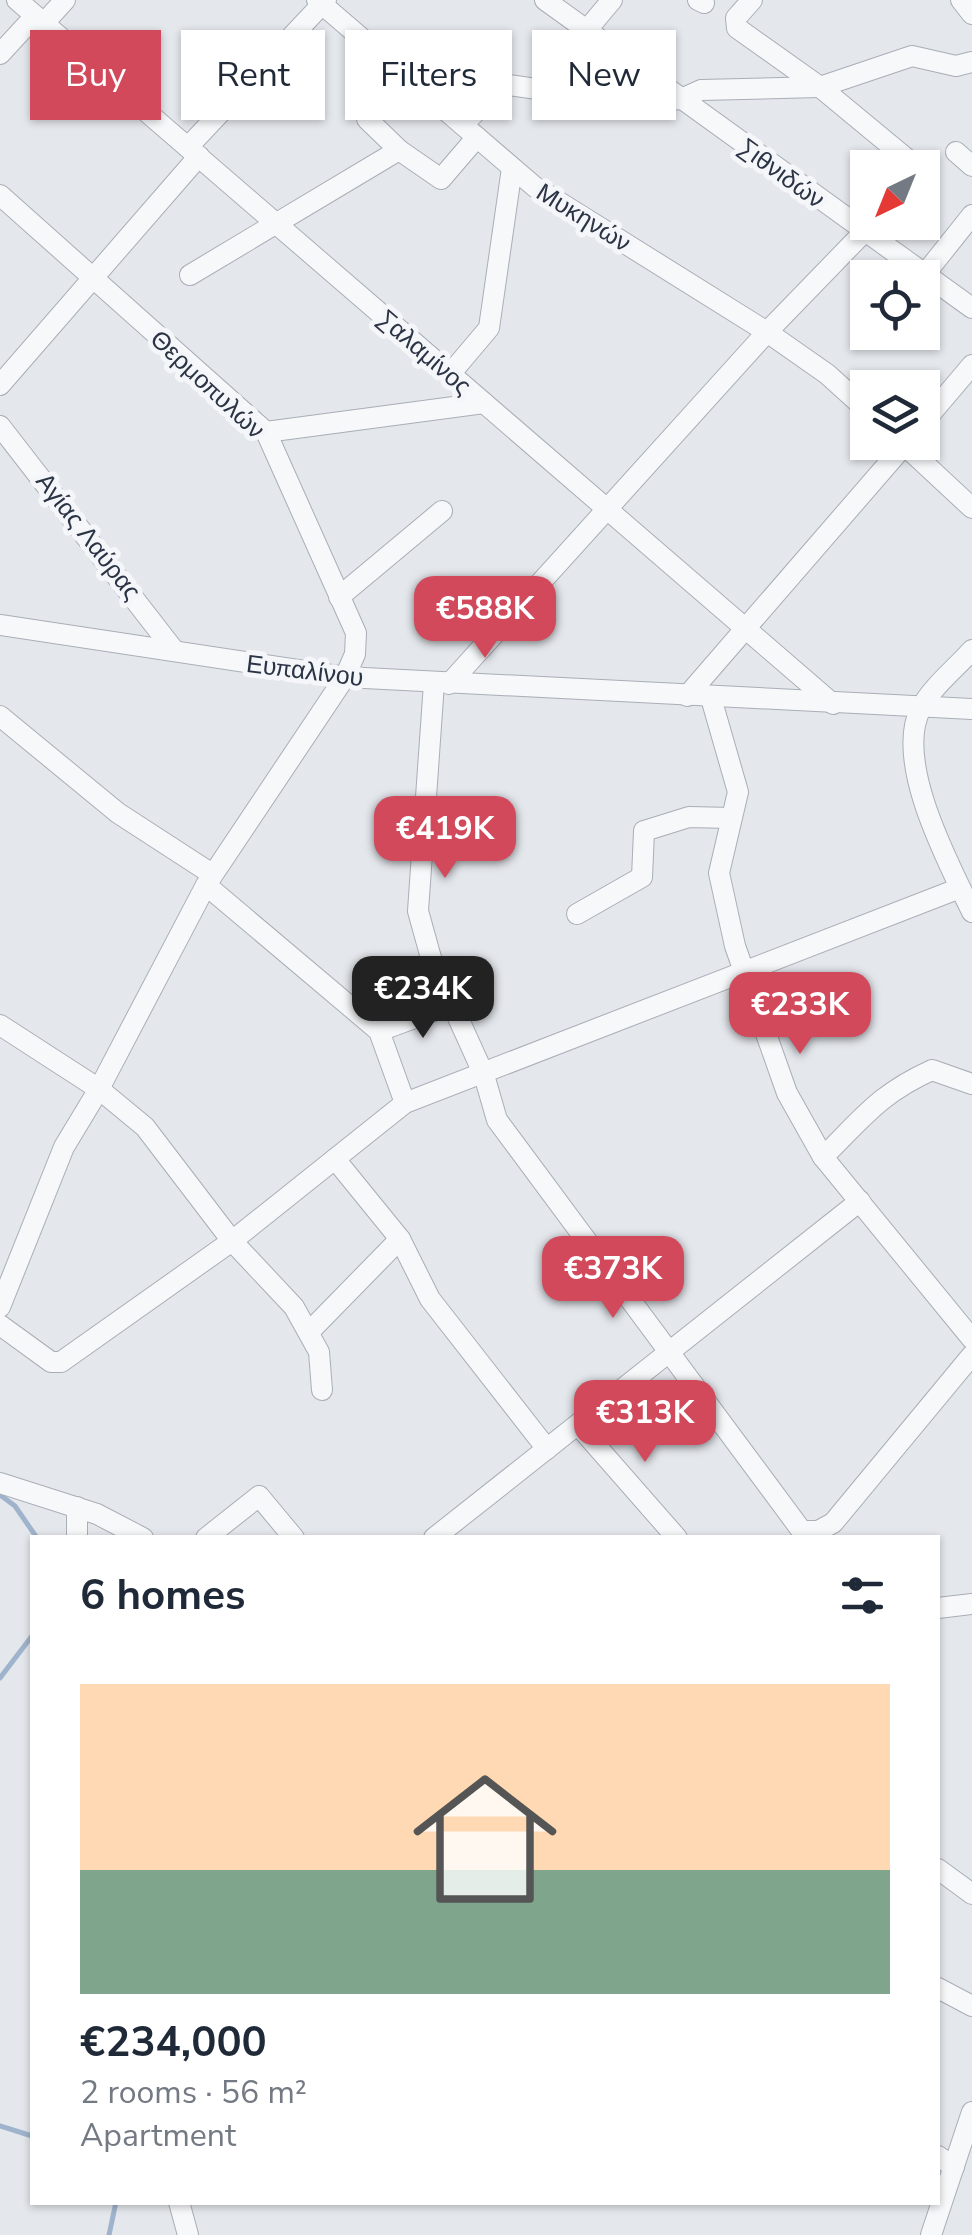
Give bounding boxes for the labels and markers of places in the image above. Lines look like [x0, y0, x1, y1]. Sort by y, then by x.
pin: €588K [415, 576, 555, 661]
pin: €419K [375, 796, 515, 881]
pin: €234K [353, 956, 493, 1041]
pin: €233K [730, 972, 870, 1057]
pin: €373K [543, 1236, 683, 1321]
pin: €313K [575, 1380, 715, 1465]

